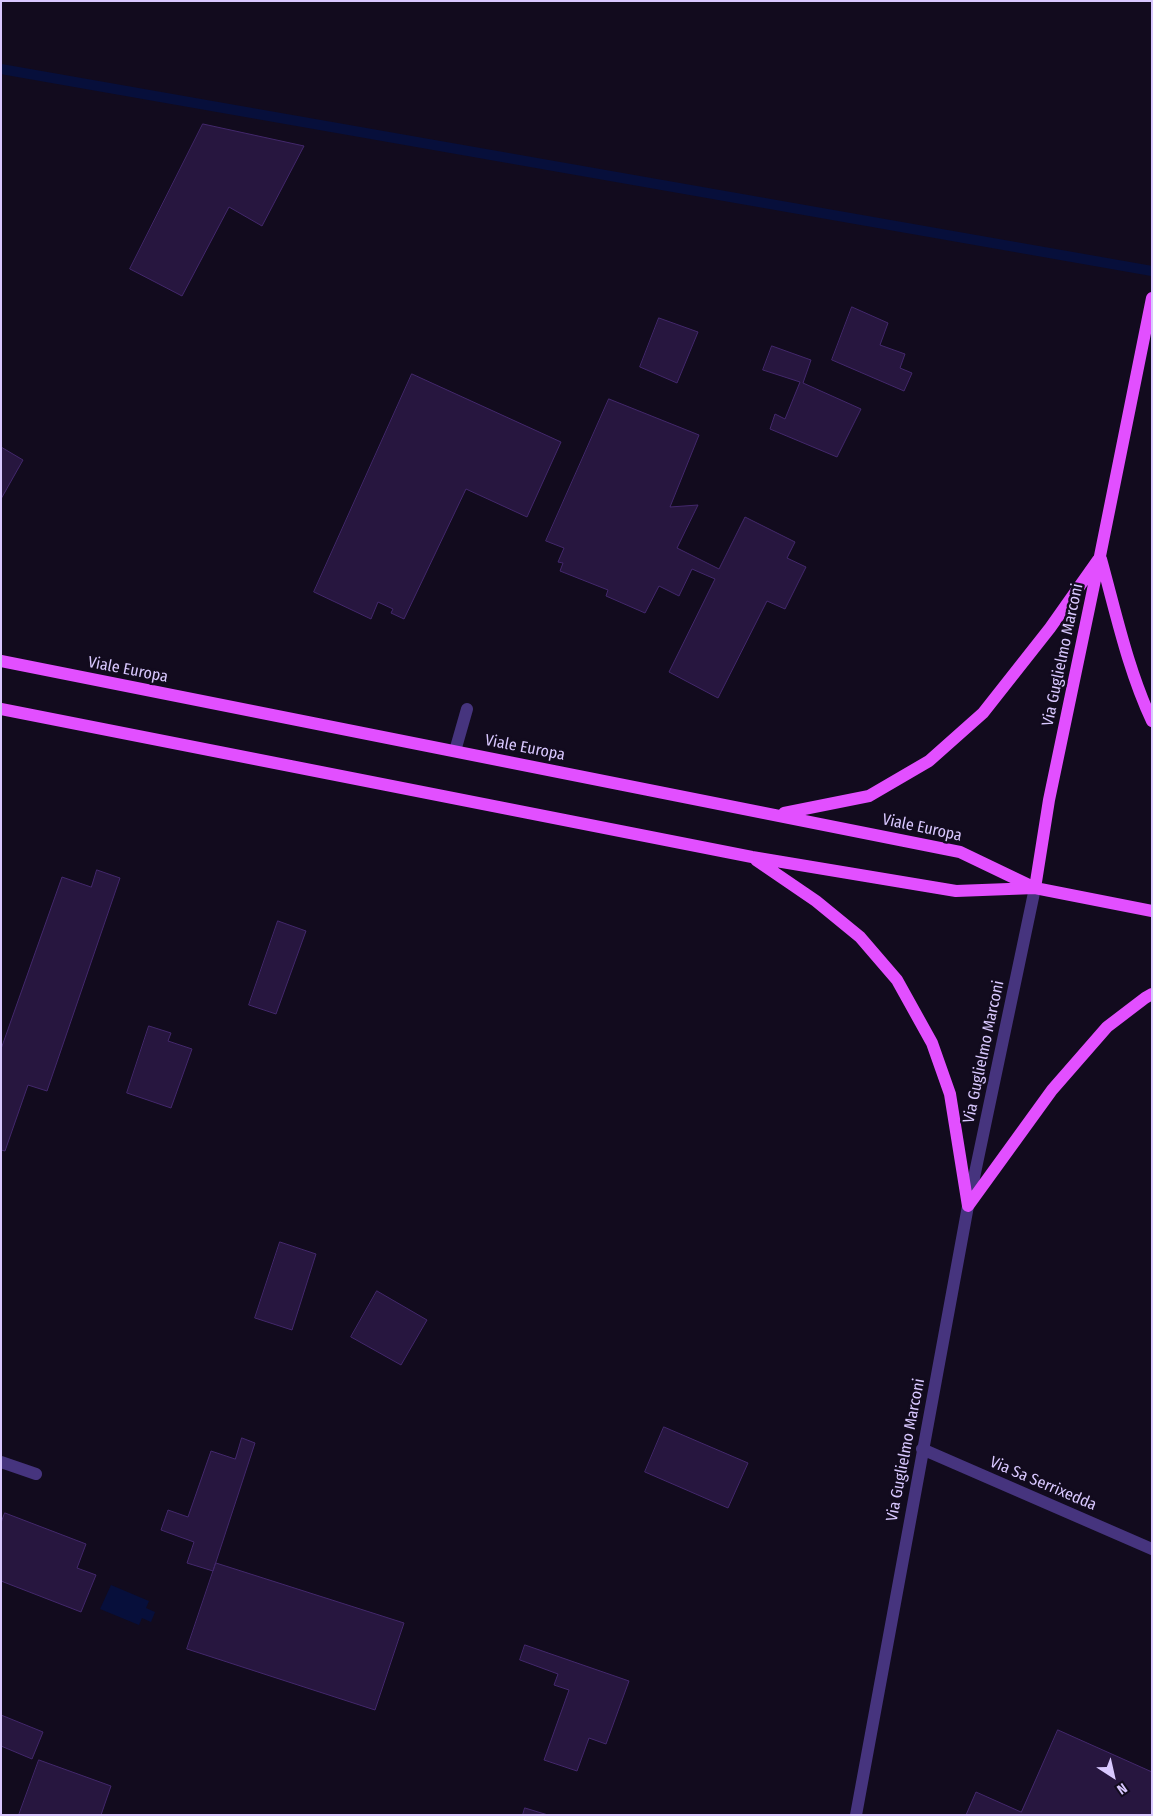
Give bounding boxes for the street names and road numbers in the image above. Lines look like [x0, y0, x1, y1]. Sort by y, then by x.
street label: Via Guglielmo Marconi [1038, 582, 1088, 728]
street label: Viale Europa [86, 653, 170, 687]
street label: Viale Europa [483, 731, 567, 765]
street label: Viale Europa [880, 810, 964, 846]
street label: Via Guglielmo Marconi [959, 979, 1009, 1125]
street label: Via Guglielmo Marconi [883, 1377, 929, 1523]
street label: Via Sa Serrixedda [987, 1453, 1099, 1515]

